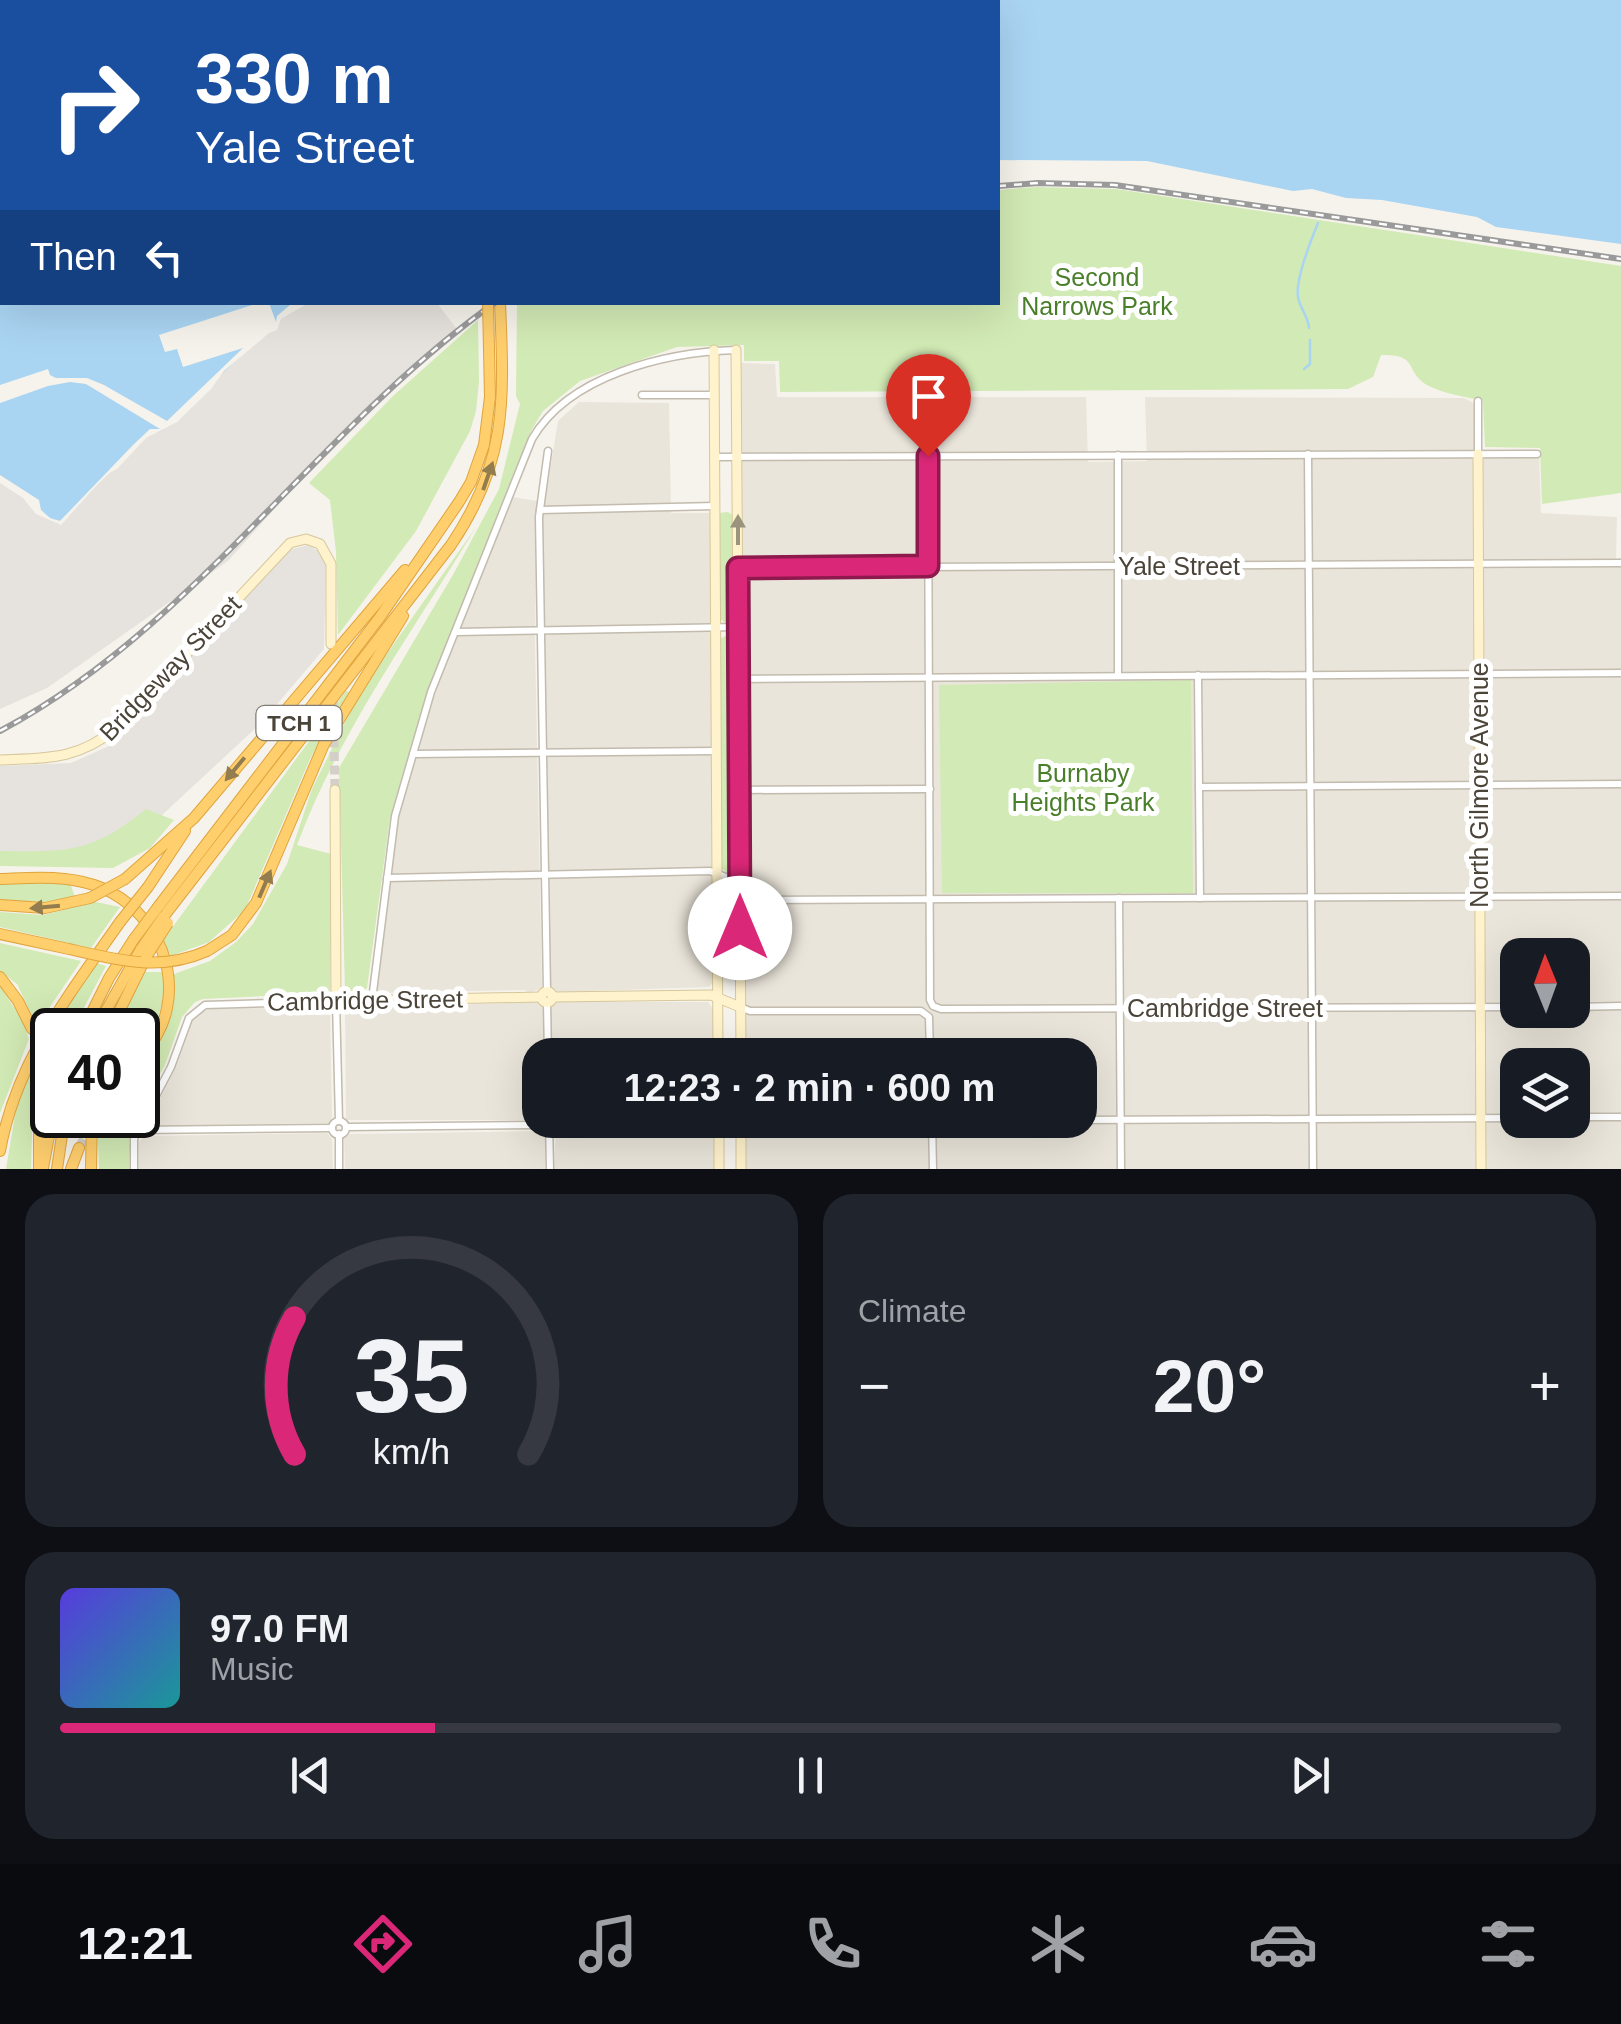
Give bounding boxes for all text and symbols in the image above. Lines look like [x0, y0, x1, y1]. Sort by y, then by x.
icon: right [30, 40, 160, 170]
text: 330 m [195, 40, 393, 118]
text: Yale Street [195, 122, 414, 173]
icon: left [137, 230, 192, 285]
text: Then [30, 236, 117, 278]
park label: Second Narrows Park [1021, 263, 1173, 320]
pin [886, 354, 971, 457]
icon: arrive [901, 369, 956, 424]
one-way arrow [482, 460, 497, 490]
one-way arrow [730, 513, 746, 545]
street label: Yale Street [1118, 552, 1240, 580]
street label: Bridgeway Street [94, 590, 246, 746]
street label: North Gilmore Avenue [1465, 662, 1493, 908]
road number: TCH 1 [256, 706, 342, 740]
one-way arrow [225, 756, 247, 781]
park label: Burnaby Heights Park [1011, 759, 1155, 816]
one-way arrow [257, 869, 273, 899]
position arrow [688, 876, 792, 980]
one-way arrow [29, 900, 61, 916]
north arrow [1500, 938, 1590, 1028]
map controls [1500, 938, 1590, 1138]
street label: Cambridge Street [267, 984, 463, 1016]
street label: Cambridge Street [1127, 994, 1323, 1022]
speed limit sign: 40 [30, 1008, 160, 1138]
button: layers [1500, 1048, 1590, 1138]
text: 12:23 · 2 min · 600 m [624, 1067, 995, 1109]
text: Climate [858, 1293, 966, 1329]
text: 35 [354, 1318, 469, 1434]
text: 20° [1153, 1344, 1266, 1428]
text: − [858, 1355, 890, 1417]
text: + [1529, 1355, 1561, 1417]
text: km/h [373, 1432, 450, 1472]
text: 97.0 FM [210, 1608, 349, 1650]
text: Music [210, 1651, 294, 1687]
icon: previous [283, 1748, 338, 1803]
icon: pause [783, 1748, 838, 1803]
icon: next [1283, 1748, 1338, 1803]
icon: directions [348, 1909, 418, 1979]
icon: music [573, 1909, 643, 1979]
icon: phone [798, 1909, 868, 1979]
icon: climate [1023, 1909, 1093, 1979]
icon: car [1248, 1909, 1318, 1979]
icon: filters [1473, 1909, 1543, 1979]
text: 12:21 [78, 1918, 193, 1969]

